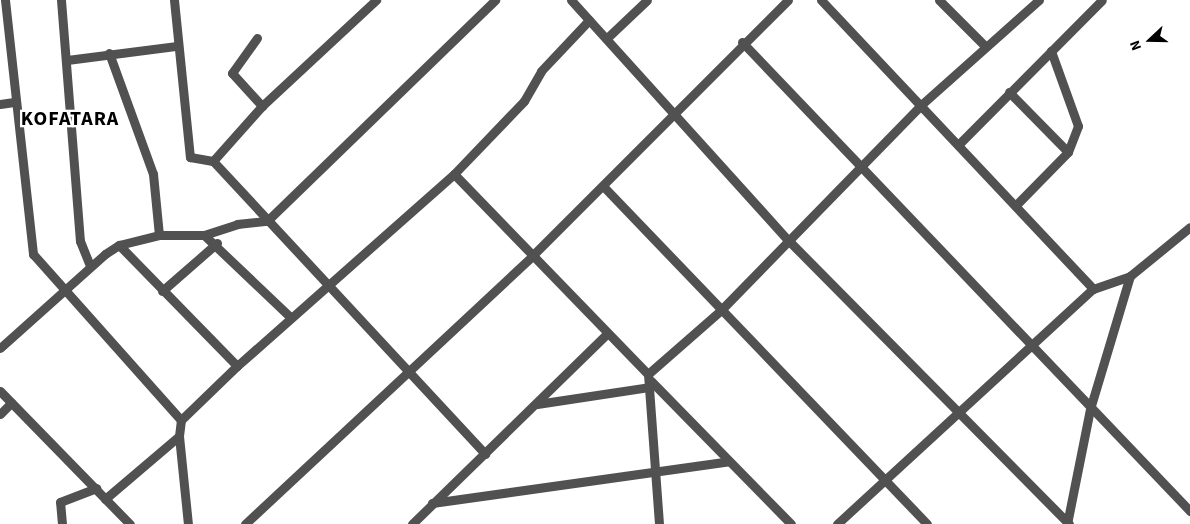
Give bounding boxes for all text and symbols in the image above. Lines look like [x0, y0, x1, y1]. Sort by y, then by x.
north arrow [1125, 15, 1175, 65]
text: N [1125, 37, 1147, 53]
district label: KOFATARA [20, 107, 120, 131]

